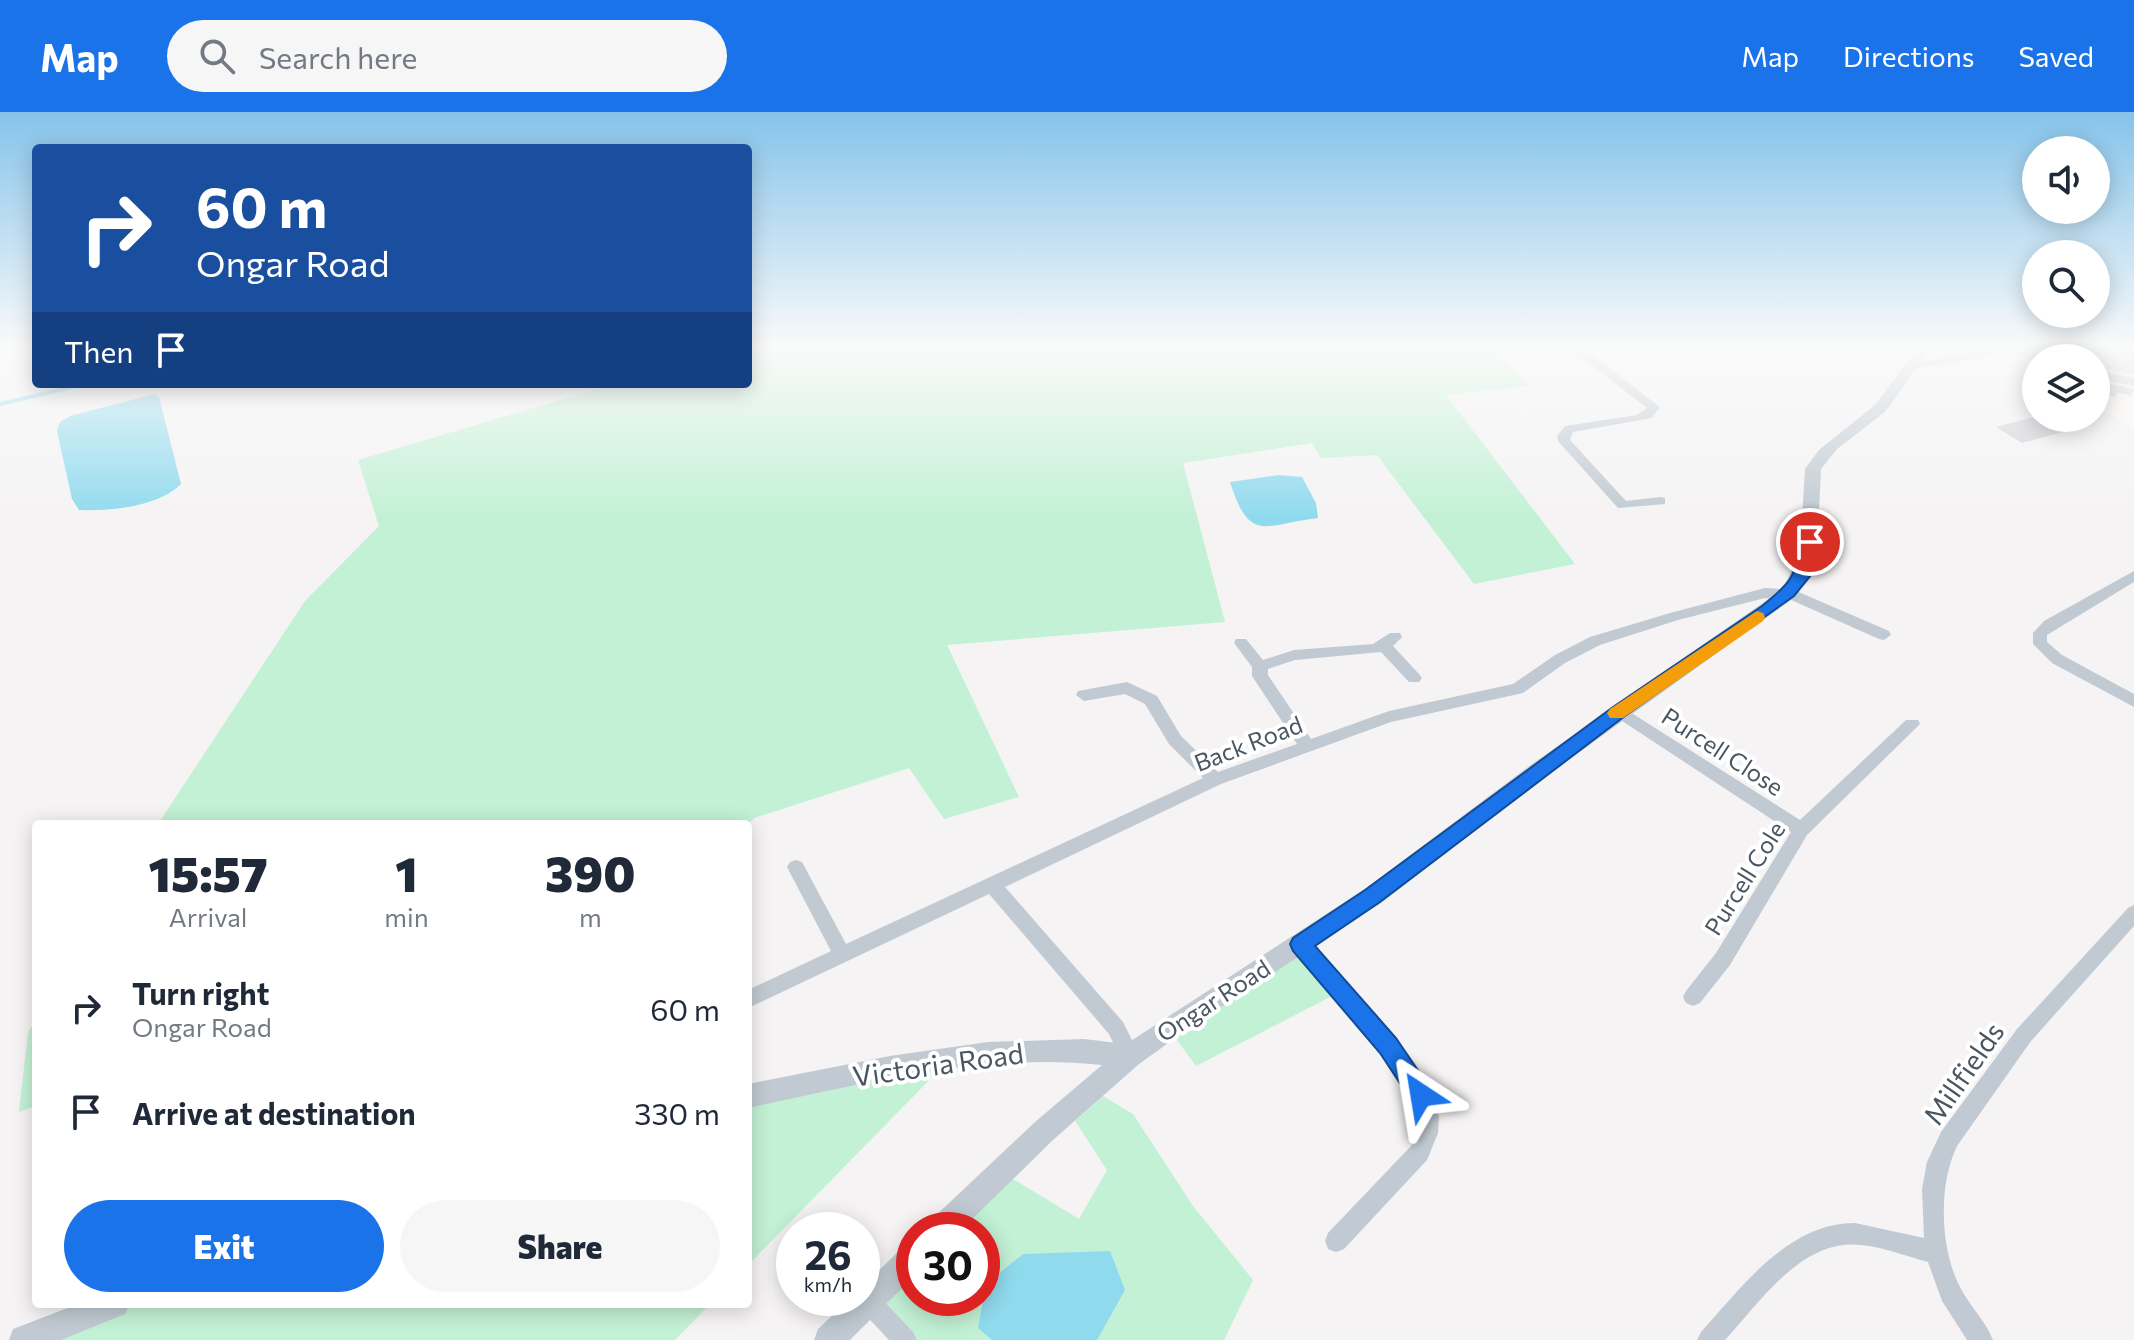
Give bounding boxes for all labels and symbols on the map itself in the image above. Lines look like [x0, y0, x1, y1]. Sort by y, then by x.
pin [1776, 508, 1844, 576]
street label: Purcell Close [1657, 701, 1789, 801]
street label: Back Road [1190, 709, 1306, 777]
street label: Purcell Cole [1698, 816, 1790, 940]
street label: Ongar Road [1151, 953, 1275, 1047]
street label: Millfields [1915, 1015, 2011, 1131]
street label: Victoria Road [850, 1035, 1026, 1093]
position arrow [1379, 1053, 1463, 1137]
speed limit sign: 30 [896, 1212, 1000, 1316]

